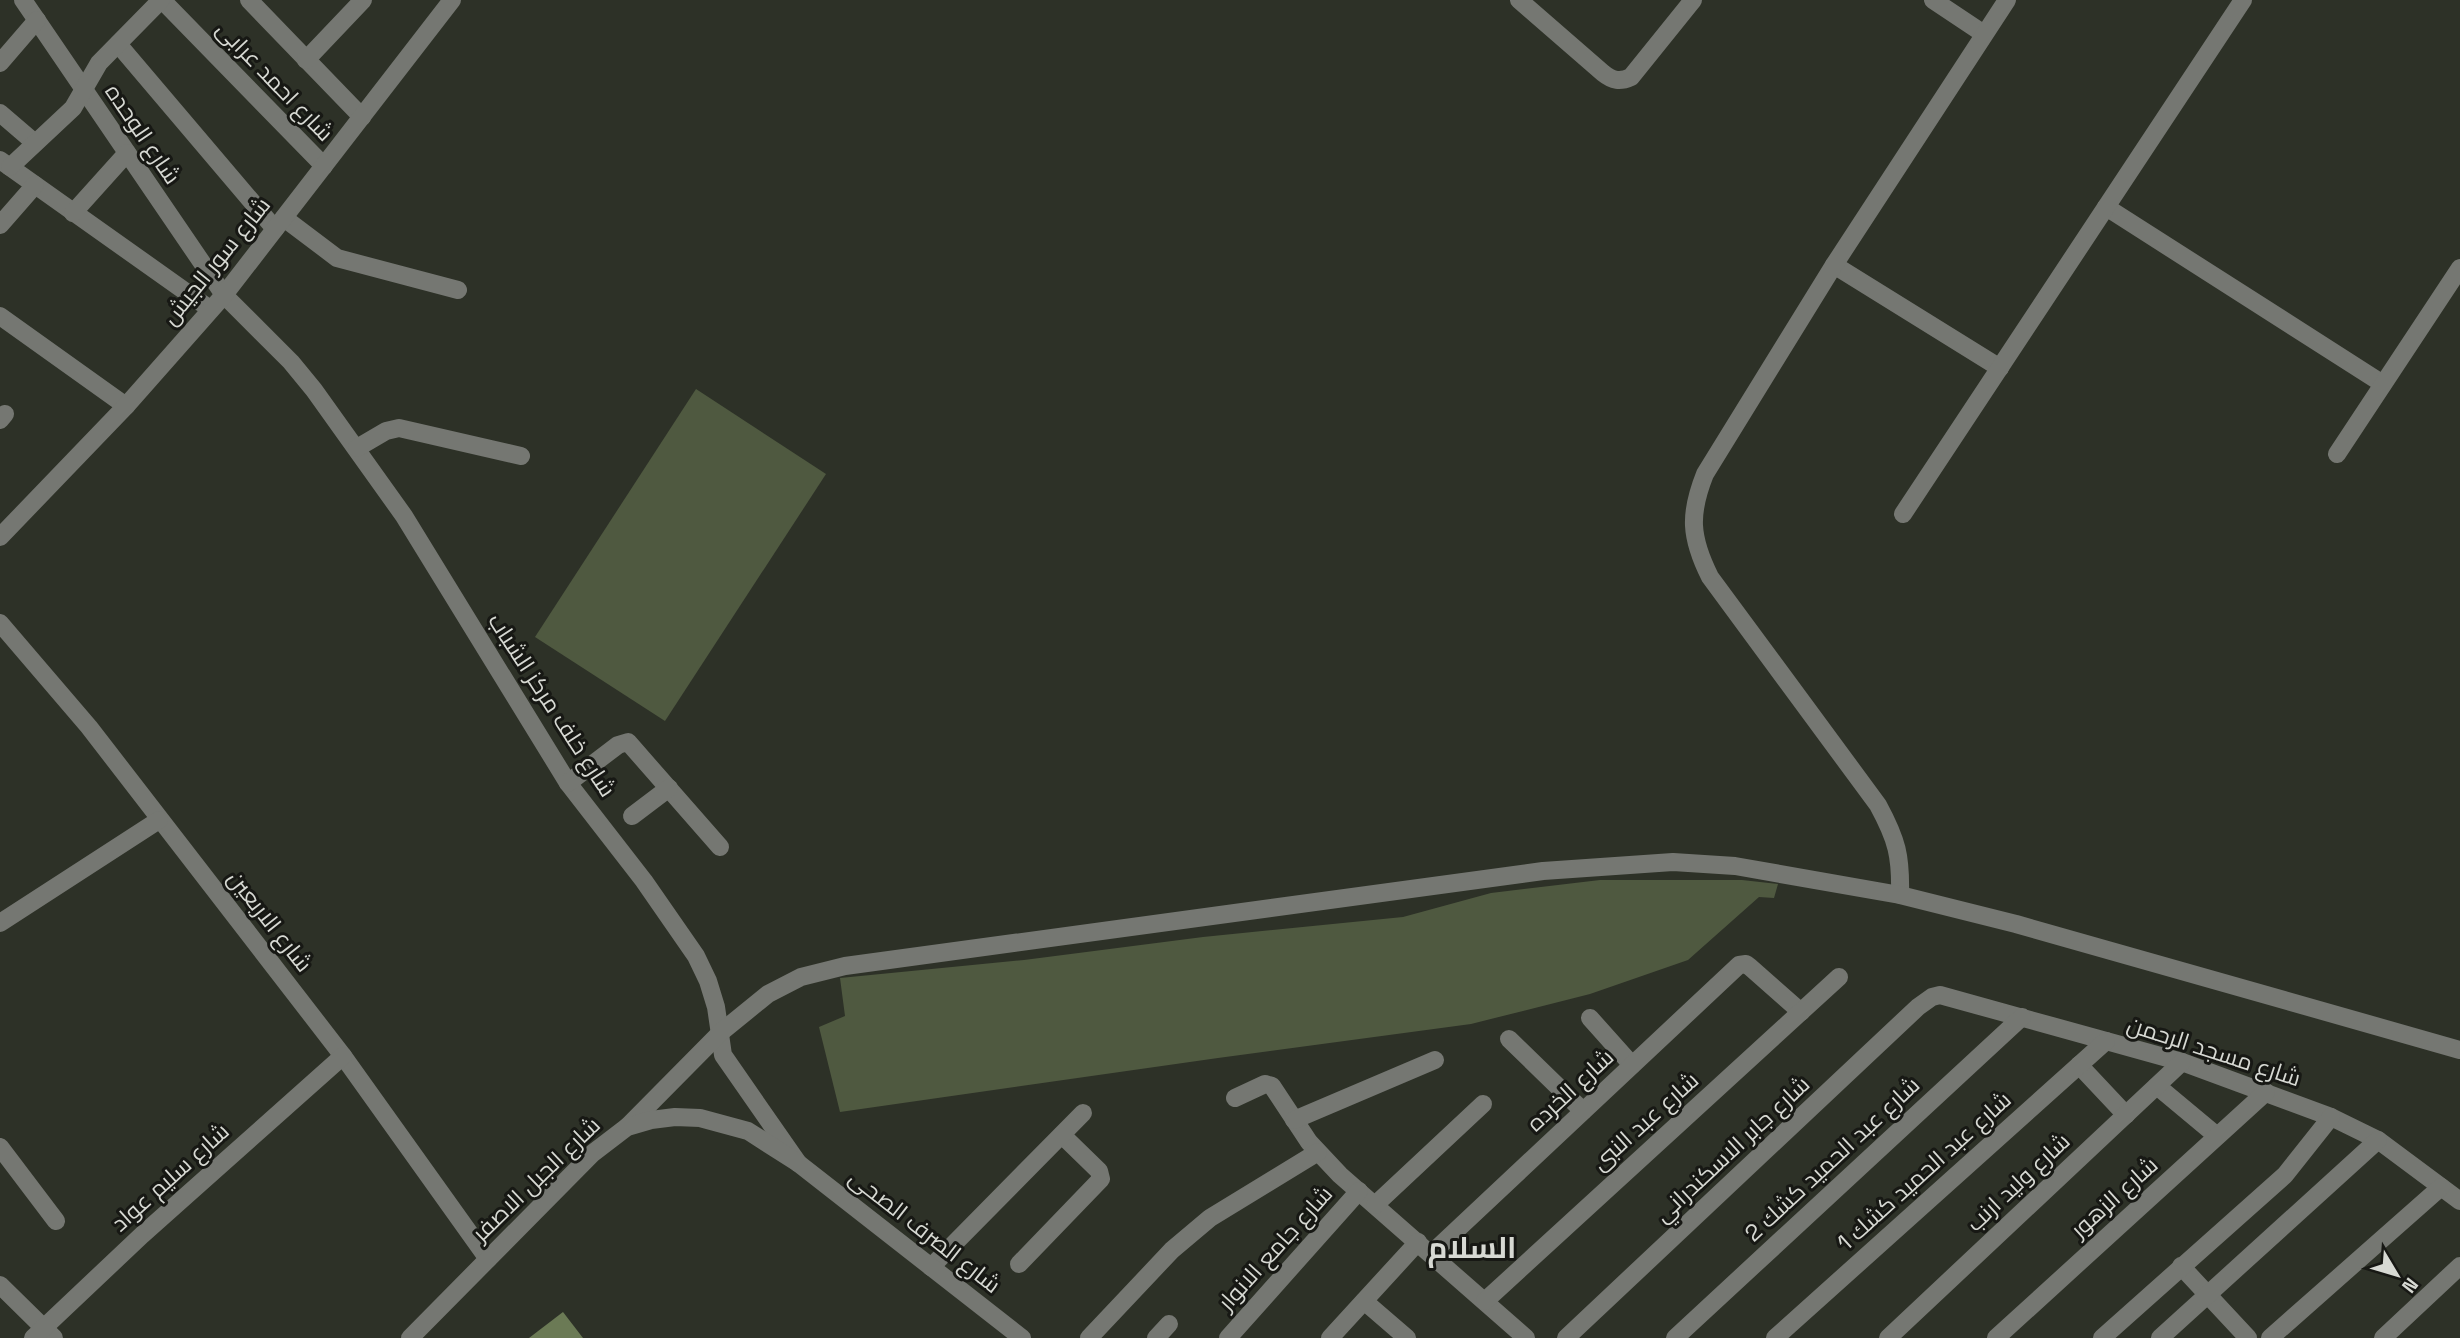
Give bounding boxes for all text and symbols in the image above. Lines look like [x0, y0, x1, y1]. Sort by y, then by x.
street label: شارع احمد عرابى [209, 14, 340, 148]
street label: شارع الوحده [98, 78, 188, 191]
street label: شارع سور الجيش [155, 191, 278, 332]
street label: شارع خلف مركز الشباب [480, 607, 623, 803]
street label: شارع الاربعين [220, 864, 319, 979]
street label: شارع مسجد الرحمن [2123, 1009, 2305, 1094]
street label: شارع الخرده [1520, 1042, 1621, 1139]
street label: شارع عبد النبى [1585, 1065, 1705, 1178]
street label: شارع جابر الاسكندراني [1648, 1069, 1818, 1231]
street label: شارع عبد الحميد كشك 2 [1738, 1070, 1927, 1249]
street label: شارع عبد الحميد كشك 1 [1831, 1085, 2018, 1258]
street label: شارع الجبل الاصفر [464, 1110, 607, 1250]
street label: شارع سليم عواد [105, 1116, 236, 1239]
street label: شارع وليد ارنب [1960, 1126, 2077, 1239]
street label: شارع الزهور [2063, 1150, 2165, 1246]
street label: شارع الصرف الصحى [842, 1162, 1007, 1300]
street label: شارع جامع الانوار [1210, 1179, 1340, 1319]
district label: السلام [1428, 1228, 1516, 1268]
north arrow [2362, 1240, 2432, 1310]
text: N [2396, 1272, 2424, 1298]

